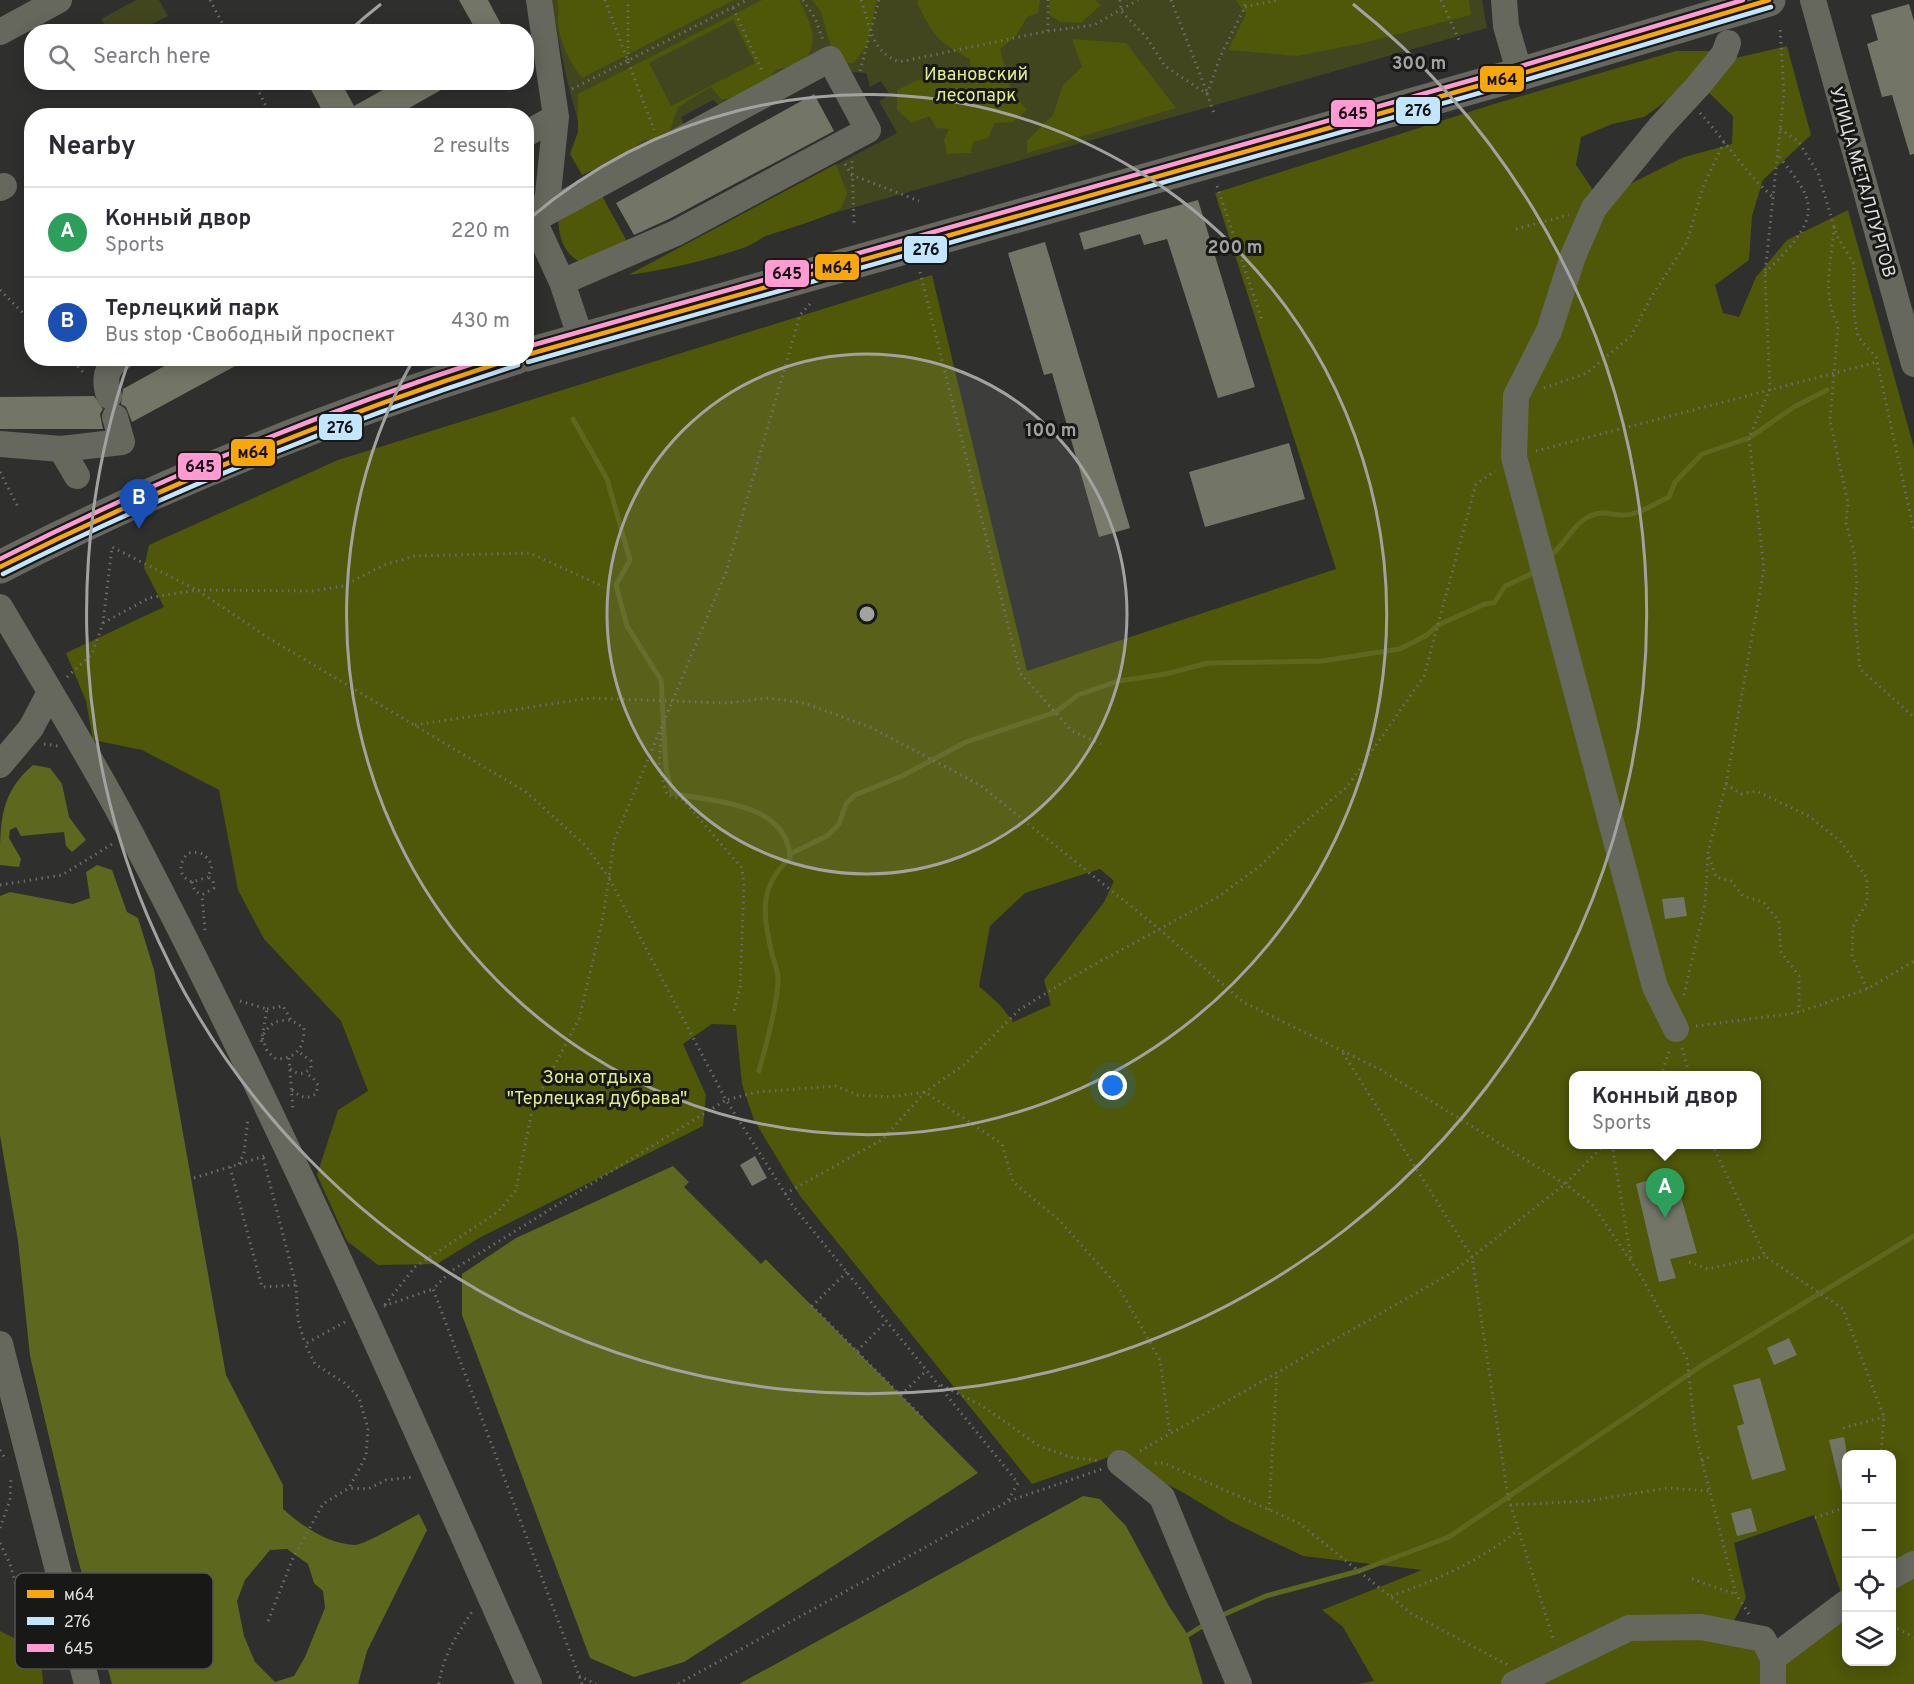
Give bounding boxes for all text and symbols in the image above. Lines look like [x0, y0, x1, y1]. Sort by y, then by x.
search box [24, 24, 534, 90]
icon: search [45, 41, 78, 74]
text: Search here [93, 44, 211, 71]
text: 300 m [1392, 53, 1446, 76]
park label: Ивановский лесопарк [924, 64, 1028, 108]
line badge: м64 [1479, 65, 1525, 93]
text: м64 [1486, 71, 1518, 91]
street label: УЛИЦА МЕТАЛЛУРГОВ [1823, 84, 1900, 281]
line badge: 276 [1395, 96, 1441, 125]
line badge: 645 [1330, 99, 1376, 128]
text: 276 [1404, 102, 1432, 122]
text: 645 [1338, 105, 1368, 125]
text: Nearby [48, 131, 136, 164]
text: 2 results [433, 134, 510, 160]
text: Конный двор [105, 206, 251, 233]
text: A [60, 219, 75, 245]
text: 220 m [451, 219, 510, 245]
text: Sports [105, 233, 165, 259]
line badge: 276 [903, 235, 948, 264]
text: 200 m [1207, 237, 1263, 260]
text: 276 [912, 241, 940, 261]
line badge: м64 [814, 253, 860, 281]
line badge: 645 [764, 259, 810, 288]
text: м64 [821, 259, 853, 279]
text: 645 [772, 265, 802, 285]
text: Терлецкий парк [105, 296, 280, 323]
text: B [61, 309, 74, 335]
text: 430 m [451, 309, 510, 335]
text: Bus stop · Свободный проспект [105, 323, 395, 349]
line badge: 276 [318, 413, 363, 441]
text: 276 [326, 419, 354, 439]
text: 100 m [1025, 420, 1077, 443]
line badge: м64 [230, 438, 276, 467]
text: м64 [237, 444, 269, 464]
line badge: 645 [177, 452, 222, 481]
text: 645 [185, 458, 215, 478]
pin: B [120, 480, 158, 529]
centre of rings [857, 604, 877, 624]
park label: Зона отдыха "Терлецкая дубрава" [507, 1067, 687, 1111]
your location [1098, 1071, 1127, 1100]
popup [1569, 1071, 1761, 1149]
text: Конный двор [1592, 1084, 1738, 1111]
text: Sports [1592, 1111, 1651, 1137]
pin: A [1646, 1168, 1684, 1218]
map controls [1842, 1450, 1896, 1666]
button: + [1842, 1450, 1896, 1504]
button: − [1842, 1504, 1896, 1558]
button: locate [1842, 1558, 1896, 1612]
legend [15, 1573, 213, 1669]
text: м64 [64, 1586, 94, 1606]
button: layers [1842, 1612, 1896, 1666]
text: 276 [64, 1613, 91, 1633]
text: 645 [64, 1640, 93, 1660]

